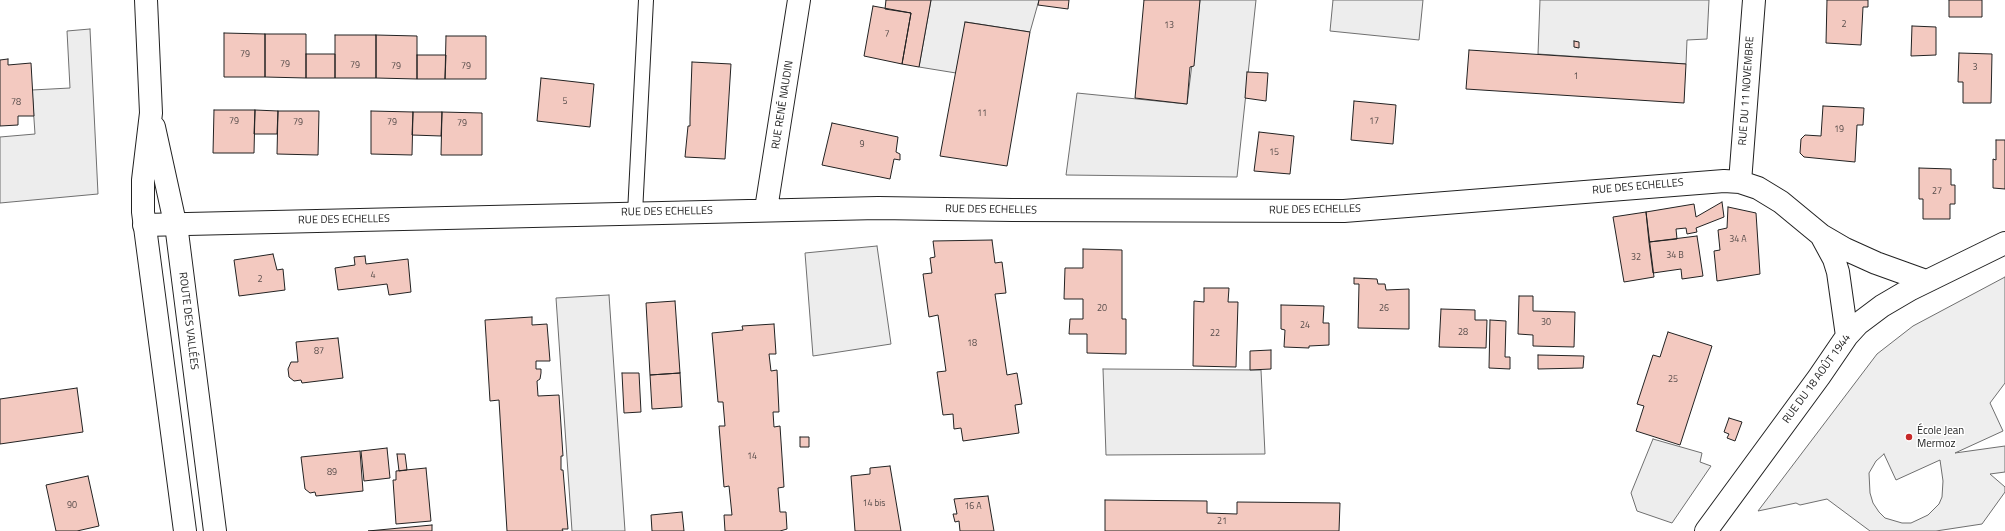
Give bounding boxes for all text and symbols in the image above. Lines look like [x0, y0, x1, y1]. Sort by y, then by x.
house number: 2 [1841, 20, 1847, 30]
house number: 13 [1164, 21, 1174, 31]
house number: 7 [884, 30, 890, 40]
street label: RUE DU 11 NOVEMBRE [1737, 36, 1757, 146]
house number: 79 [240, 50, 250, 60]
house number: 79 [280, 60, 290, 70]
street label: RUE RENÉ NAUDIN [769, 60, 797, 150]
house number: 79 [350, 61, 360, 71]
house number: 79 [391, 62, 401, 72]
house number: 79 [461, 62, 471, 72]
house number: 3 [1972, 63, 1978, 73]
house number: 1 [1573, 72, 1579, 82]
house number: 5 [562, 97, 568, 107]
house number: 78 [11, 98, 21, 108]
house number: 11 [977, 109, 987, 119]
house number: 79 [229, 117, 239, 127]
house number: 17 [1369, 117, 1379, 127]
house number: 79 [293, 118, 303, 128]
house number: 79 [387, 118, 397, 128]
house number: 79 [457, 119, 467, 129]
house number: 19 [1834, 125, 1844, 135]
house number: 9 [859, 140, 865, 150]
house number: 15 [1269, 148, 1279, 158]
street label: RUE DES ECHELLES [1592, 176, 1684, 198]
house number: 27 [1932, 187, 1942, 197]
street label: RUE DES ECHELLES [945, 203, 1037, 217]
street label: RUE DES ECHELLES [1269, 203, 1361, 217]
street label: RUE DES ECHELLES [621, 205, 713, 219]
street label: RUE DES ECHELLES [298, 213, 390, 227]
house number: 34 A [1729, 235, 1747, 245]
house number: 34 B [1666, 251, 1684, 261]
house number: 32 [1631, 253, 1641, 263]
street label: ROUTE DES VALLÉES [175, 271, 201, 371]
house number: 4 [370, 271, 376, 281]
house number: 2 [257, 275, 263, 285]
house number: 20 [1097, 304, 1107, 314]
house number: 26 [1379, 304, 1389, 314]
house number: 30 [1541, 318, 1551, 328]
house number: 24 [1300, 321, 1310, 331]
house number: 28 [1458, 328, 1468, 338]
house number: 22 [1210, 329, 1220, 339]
street label: RUE DU 18 AOÛT 1944 [1780, 332, 1854, 426]
house number: 18 [967, 339, 977, 349]
house number: 87 [314, 347, 324, 357]
house number: 25 [1668, 375, 1678, 385]
place label: École Jean Mermoz [1917, 424, 1964, 450]
marker: École Jean Mermoz [1904, 432, 1914, 442]
house number: 14 [747, 452, 757, 462]
house number: 89 [327, 468, 337, 478]
house number: 14 bis [863, 499, 885, 509]
house number: 90 [67, 501, 77, 511]
house number: 16 A [964, 502, 982, 512]
house number: 21 [1217, 517, 1227, 527]

